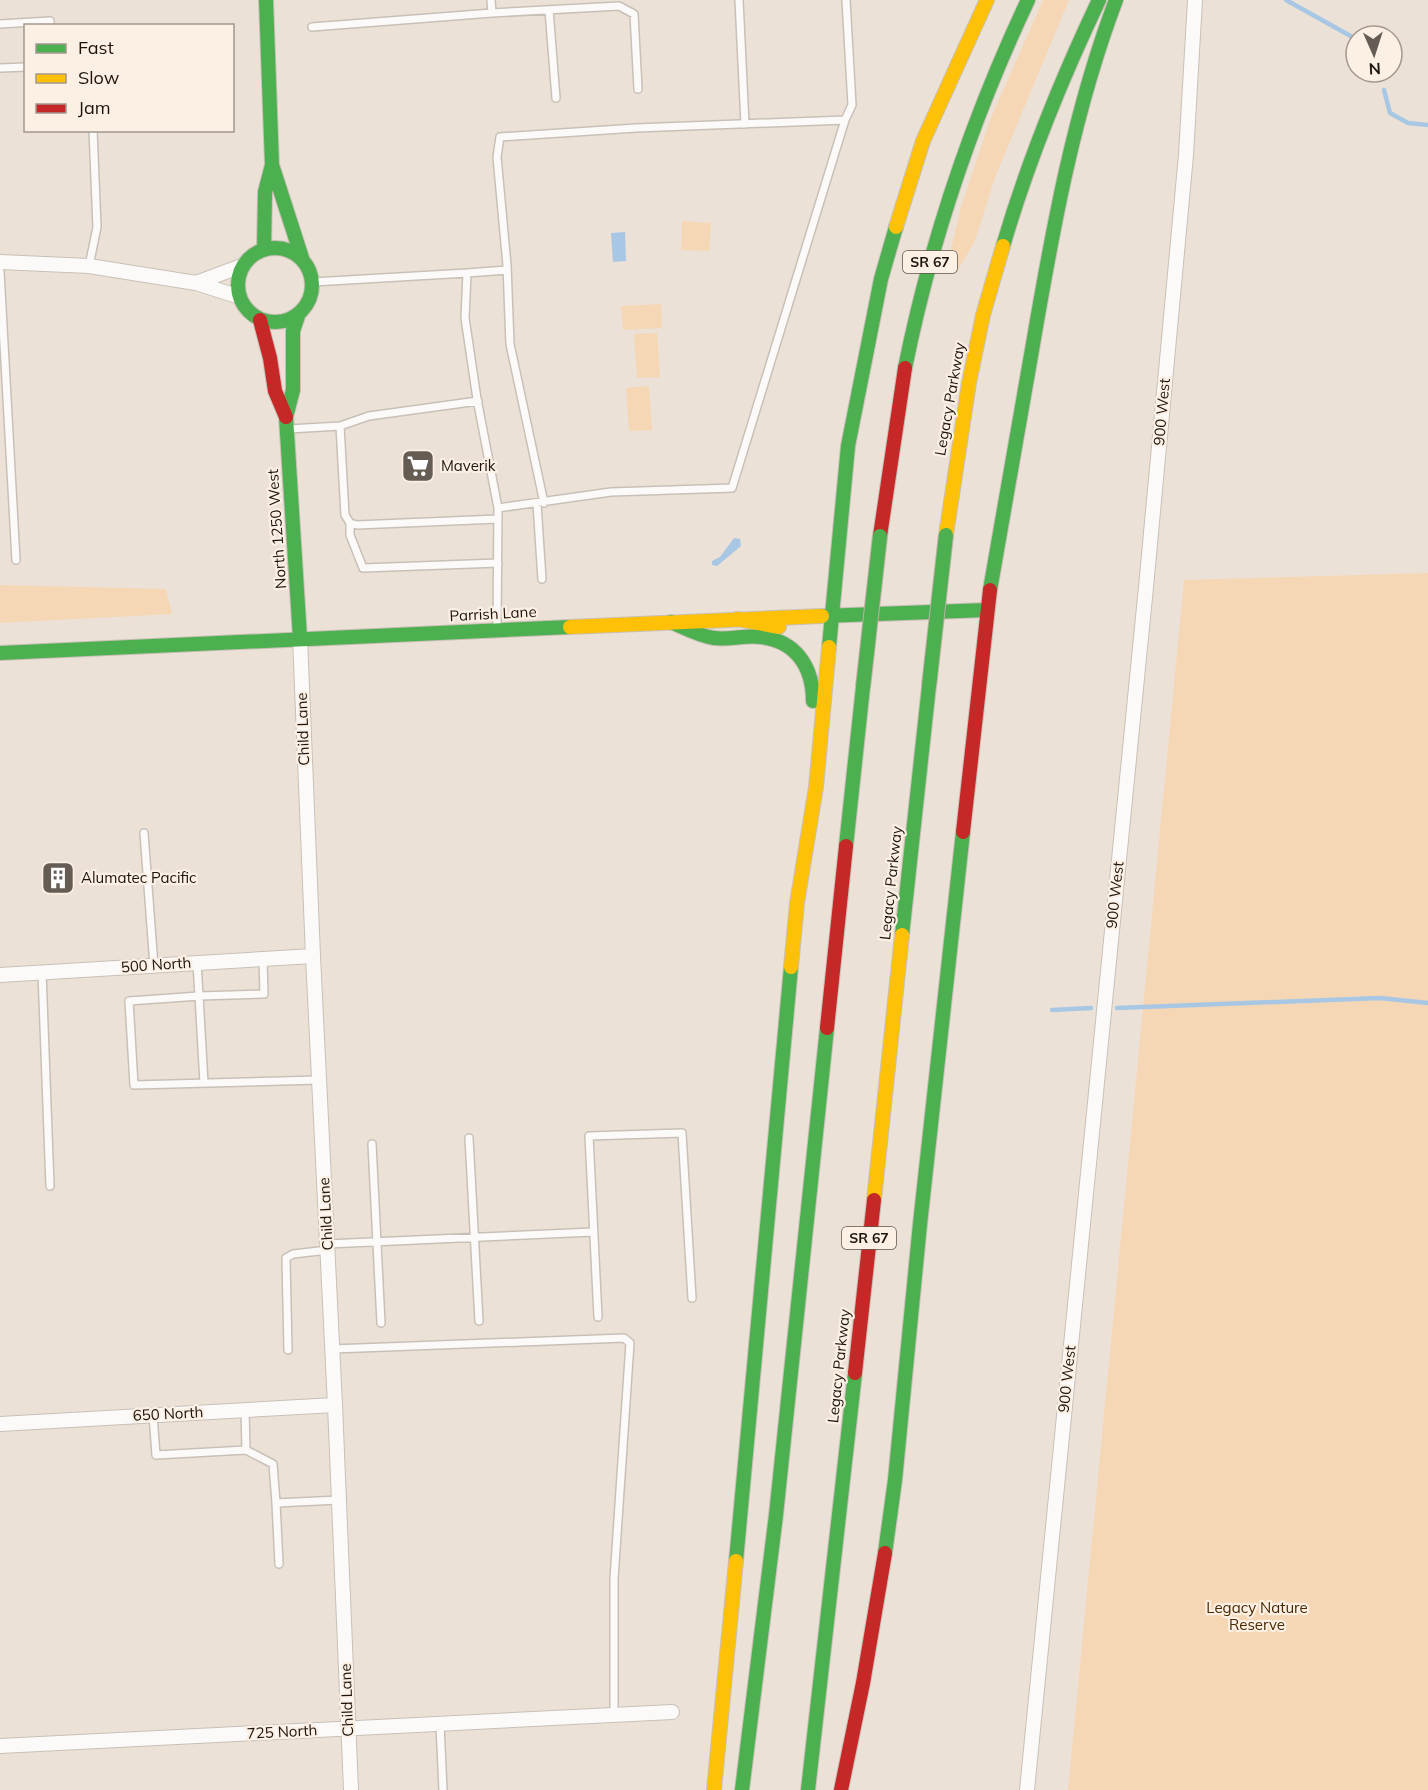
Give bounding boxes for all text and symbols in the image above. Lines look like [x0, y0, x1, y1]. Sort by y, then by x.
legend [24, 24, 234, 132]
north arrow [1344, 24, 1404, 84]
text: Fast [78, 36, 114, 59]
text: N [1368, 59, 1381, 79]
text: Slow [78, 66, 120, 89]
text: Jam [78, 96, 111, 119]
road number: SR 67 [903, 251, 957, 273]
street label: Legacy Parkway [930, 341, 969, 457]
street label: 900 West [1149, 378, 1174, 446]
supermarket icon: Maverik [400, 448, 436, 484]
place label: Maverik [441, 456, 496, 475]
street label: North 1250 West [263, 468, 290, 590]
street label: Parrish Lane [449, 602, 537, 625]
street label: Child Lane [292, 692, 313, 766]
street label: Legacy Parkway [875, 825, 906, 941]
building icon: Alumatec Pacific [40, 860, 76, 896]
street label: 900 West [1102, 860, 1127, 930]
place label: Alumatec Pacific [81, 868, 197, 887]
street label: 500 North [120, 953, 192, 976]
street label: Child Lane [314, 1177, 337, 1251]
road number: SR 67 [842, 1227, 896, 1249]
street label: Legacy Parkway [823, 1308, 854, 1424]
street label: 900 West [1054, 1344, 1079, 1414]
street label: 650 North [132, 1402, 204, 1425]
park label: Legacy Nature Reserve [1206, 1598, 1308, 1634]
street label: Child Lane [336, 1663, 357, 1737]
street label: 725 North [246, 1720, 318, 1743]

